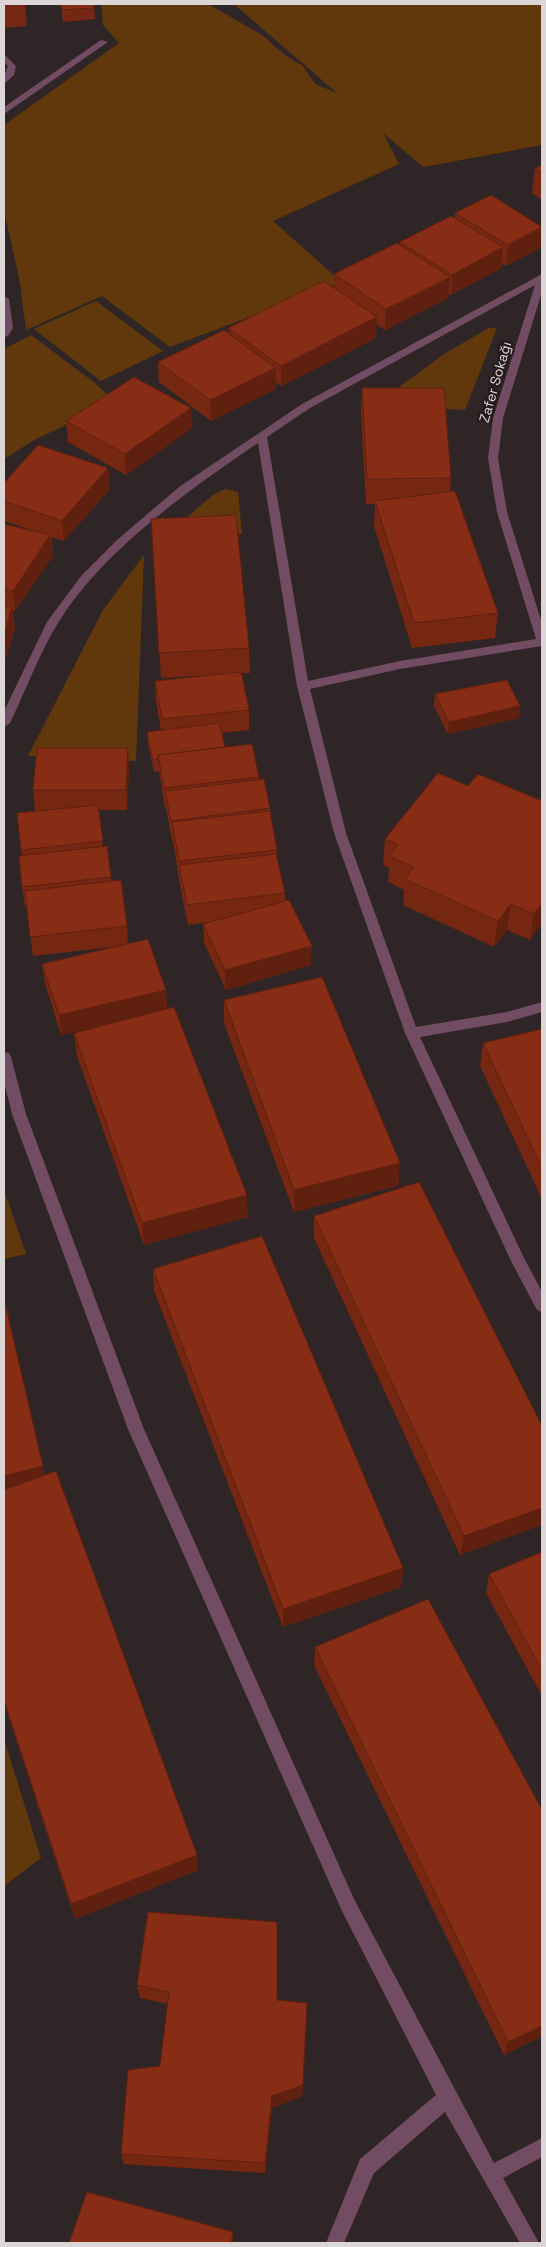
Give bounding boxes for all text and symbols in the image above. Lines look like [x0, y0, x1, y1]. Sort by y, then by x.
street label: Zafer Sokağı [475, 339, 515, 425]

